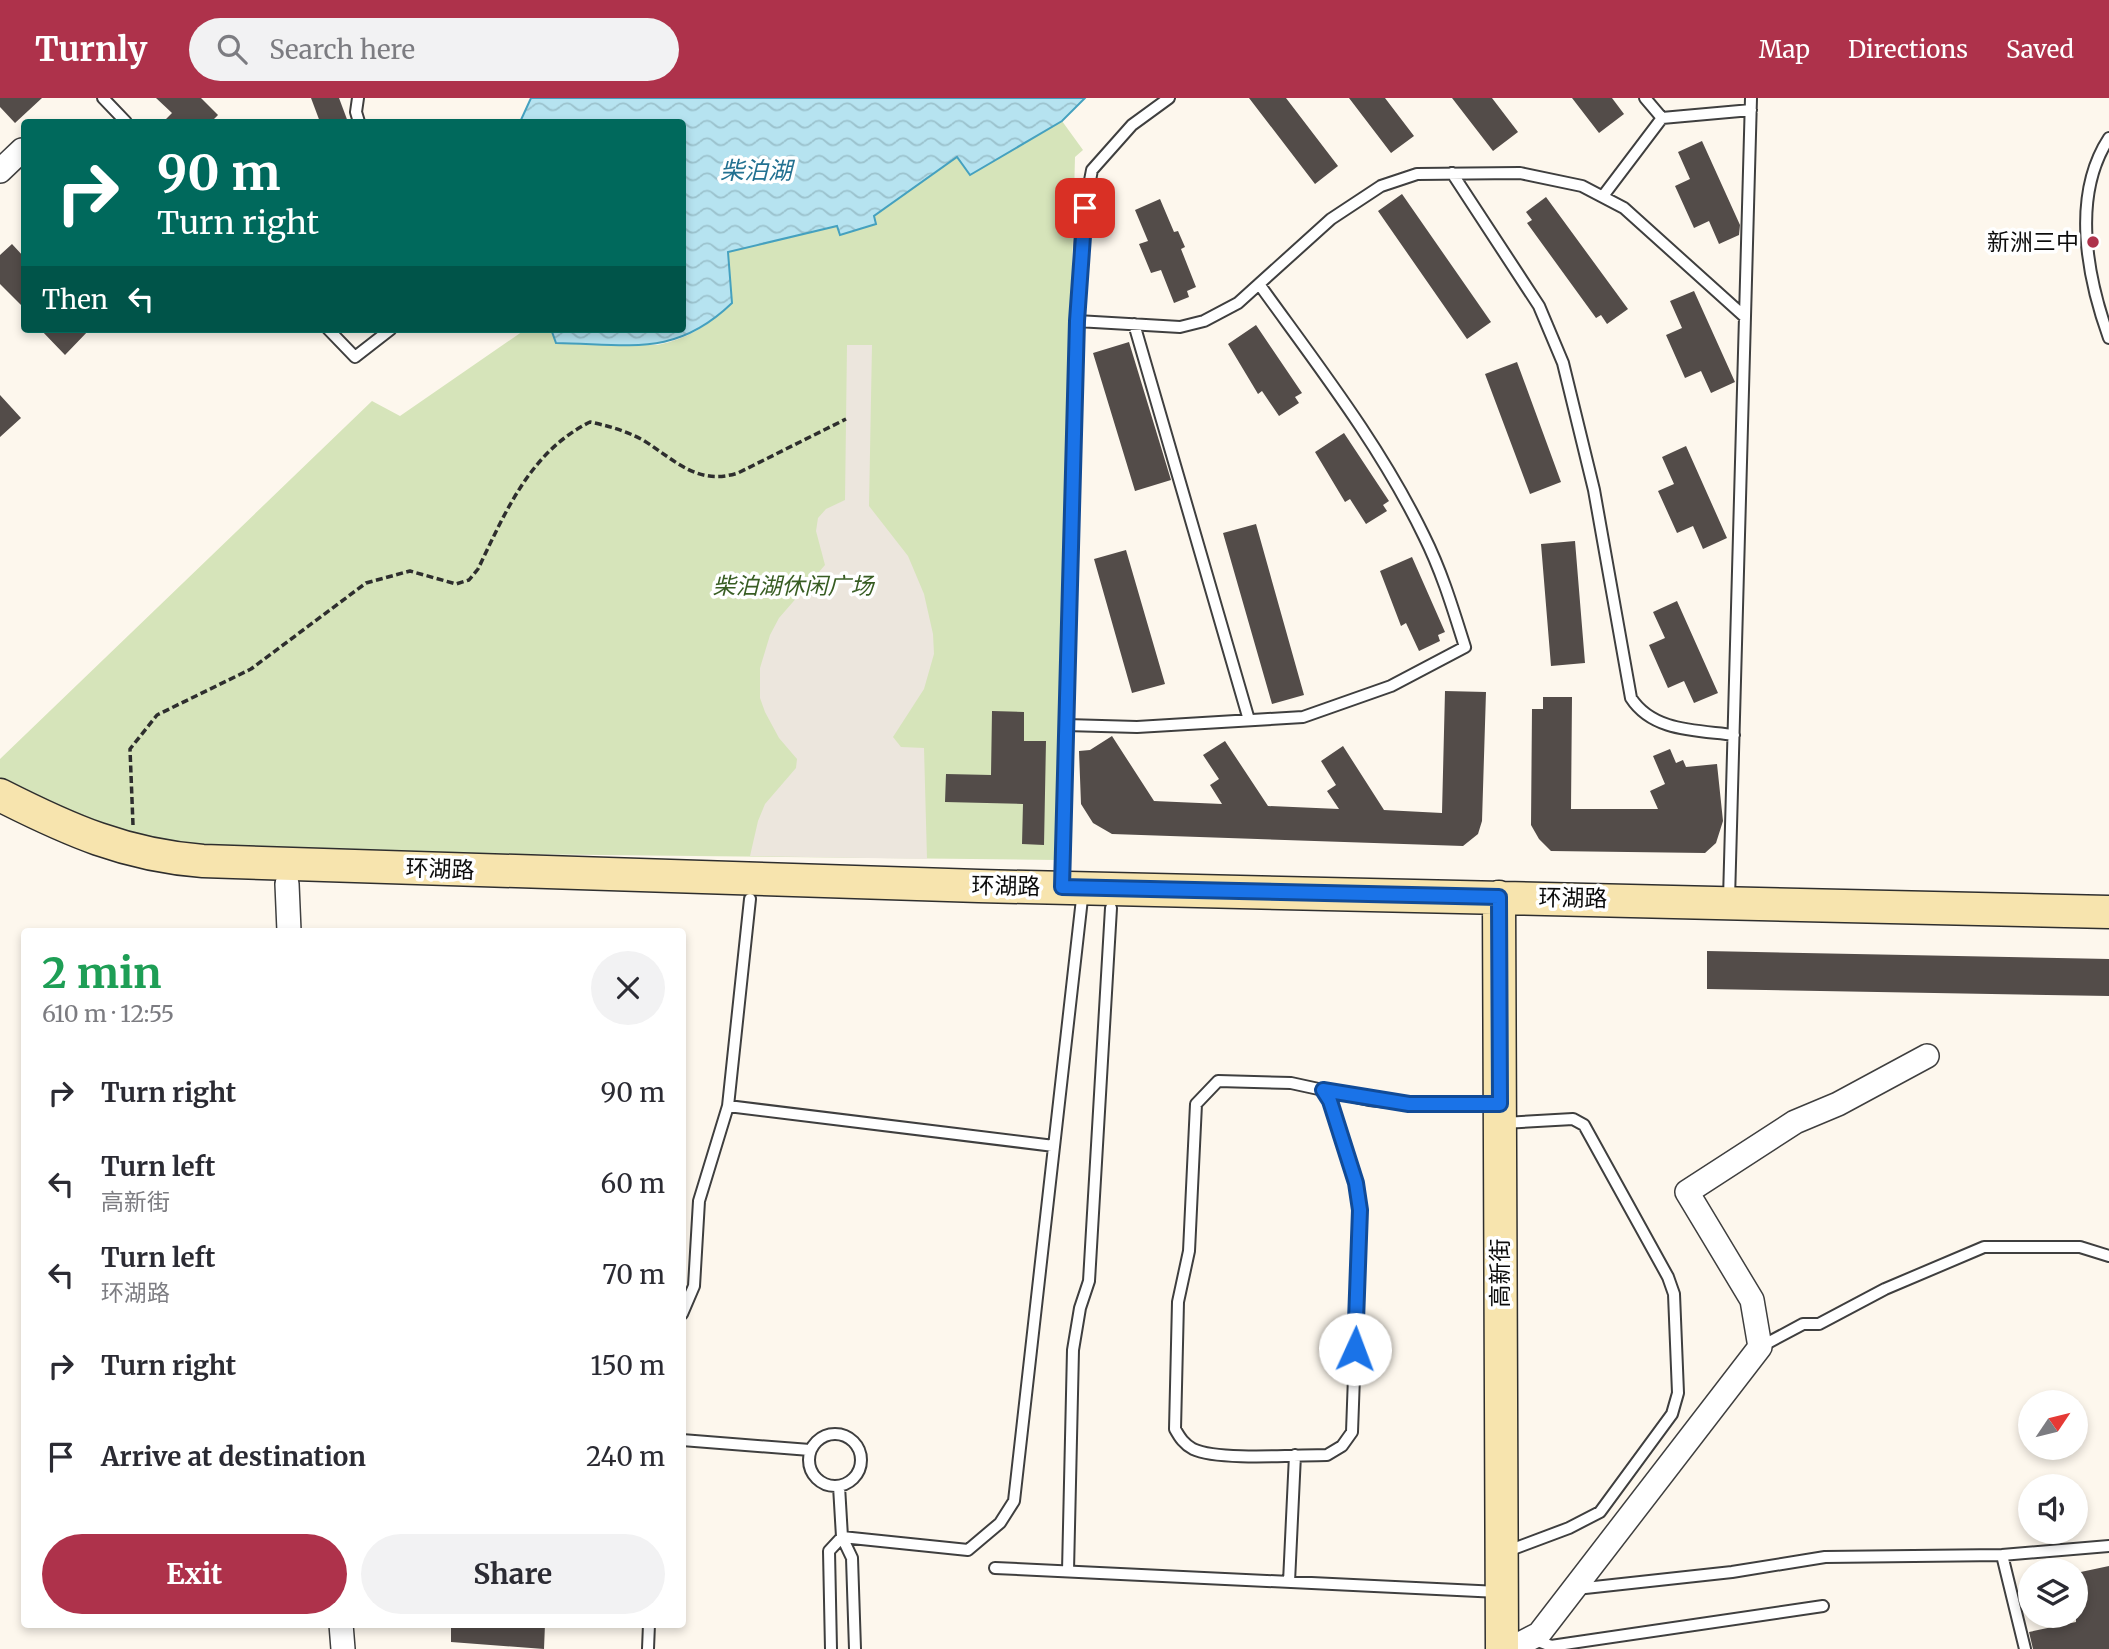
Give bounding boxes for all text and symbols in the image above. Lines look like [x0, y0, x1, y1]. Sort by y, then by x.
search box [189, 18, 679, 81]
text: Turnly [35, 29, 147, 70]
icon: search [213, 30, 251, 68]
text: Search here [269, 33, 415, 66]
text: Map [1759, 34, 1810, 65]
text: Directions [1848, 34, 1968, 65]
text: Saved [2006, 34, 2074, 65]
text: 90 m [157, 142, 281, 203]
icon: right [42, 147, 133, 238]
water label: 柴泊湖 [720, 155, 796, 186]
pin [1055, 178, 1115, 238]
icon: arrive [1066, 189, 1104, 227]
text: Turn right [157, 203, 319, 243]
place label: 新洲三中 [1987, 227, 2079, 256]
marker: 新洲三中 [2085, 234, 2101, 250]
icon: left [122, 280, 160, 318]
text: Then [42, 283, 108, 316]
park label: 柴泊湖休闲广场 [713, 571, 876, 600]
street label: 环湖路 [405, 853, 475, 884]
street label: 环湖路 [971, 870, 1041, 901]
street label: 环湖路 [1538, 882, 1608, 913]
text: 2 min [42, 947, 162, 999]
button: close [591, 951, 665, 1025]
text: 610 m · 12:55 [42, 999, 174, 1028]
icon: right [42, 1074, 80, 1112]
text: Turn right [101, 1076, 236, 1109]
text: 90 m [601, 1076, 665, 1109]
text: Turn left [101, 1150, 215, 1183]
icon: left [42, 1165, 80, 1203]
text: 60 m [601, 1167, 665, 1200]
text: 高新街 [101, 1187, 170, 1216]
street label: 高新街 [1485, 1239, 1514, 1308]
text: Turn left [101, 1241, 215, 1274]
icon: left [42, 1256, 80, 1294]
text: 70 m [602, 1258, 665, 1291]
text: 环湖路 [101, 1278, 170, 1307]
position arrow [1318, 1312, 1392, 1386]
icon: right [42, 1347, 80, 1385]
text: Turn right [101, 1349, 236, 1382]
text: 150 m [591, 1349, 665, 1382]
north arrow [2018, 1390, 2088, 1460]
map controls [2018, 1390, 2088, 1628]
icon: arrive [42, 1438, 80, 1476]
text: Arrive at destination [101, 1440, 366, 1473]
text: 240 m [586, 1440, 665, 1473]
button: sound [2018, 1474, 2088, 1544]
button: Exit [42, 1534, 347, 1614]
button: Share [361, 1534, 665, 1614]
button: layers [2018, 1558, 2088, 1628]

